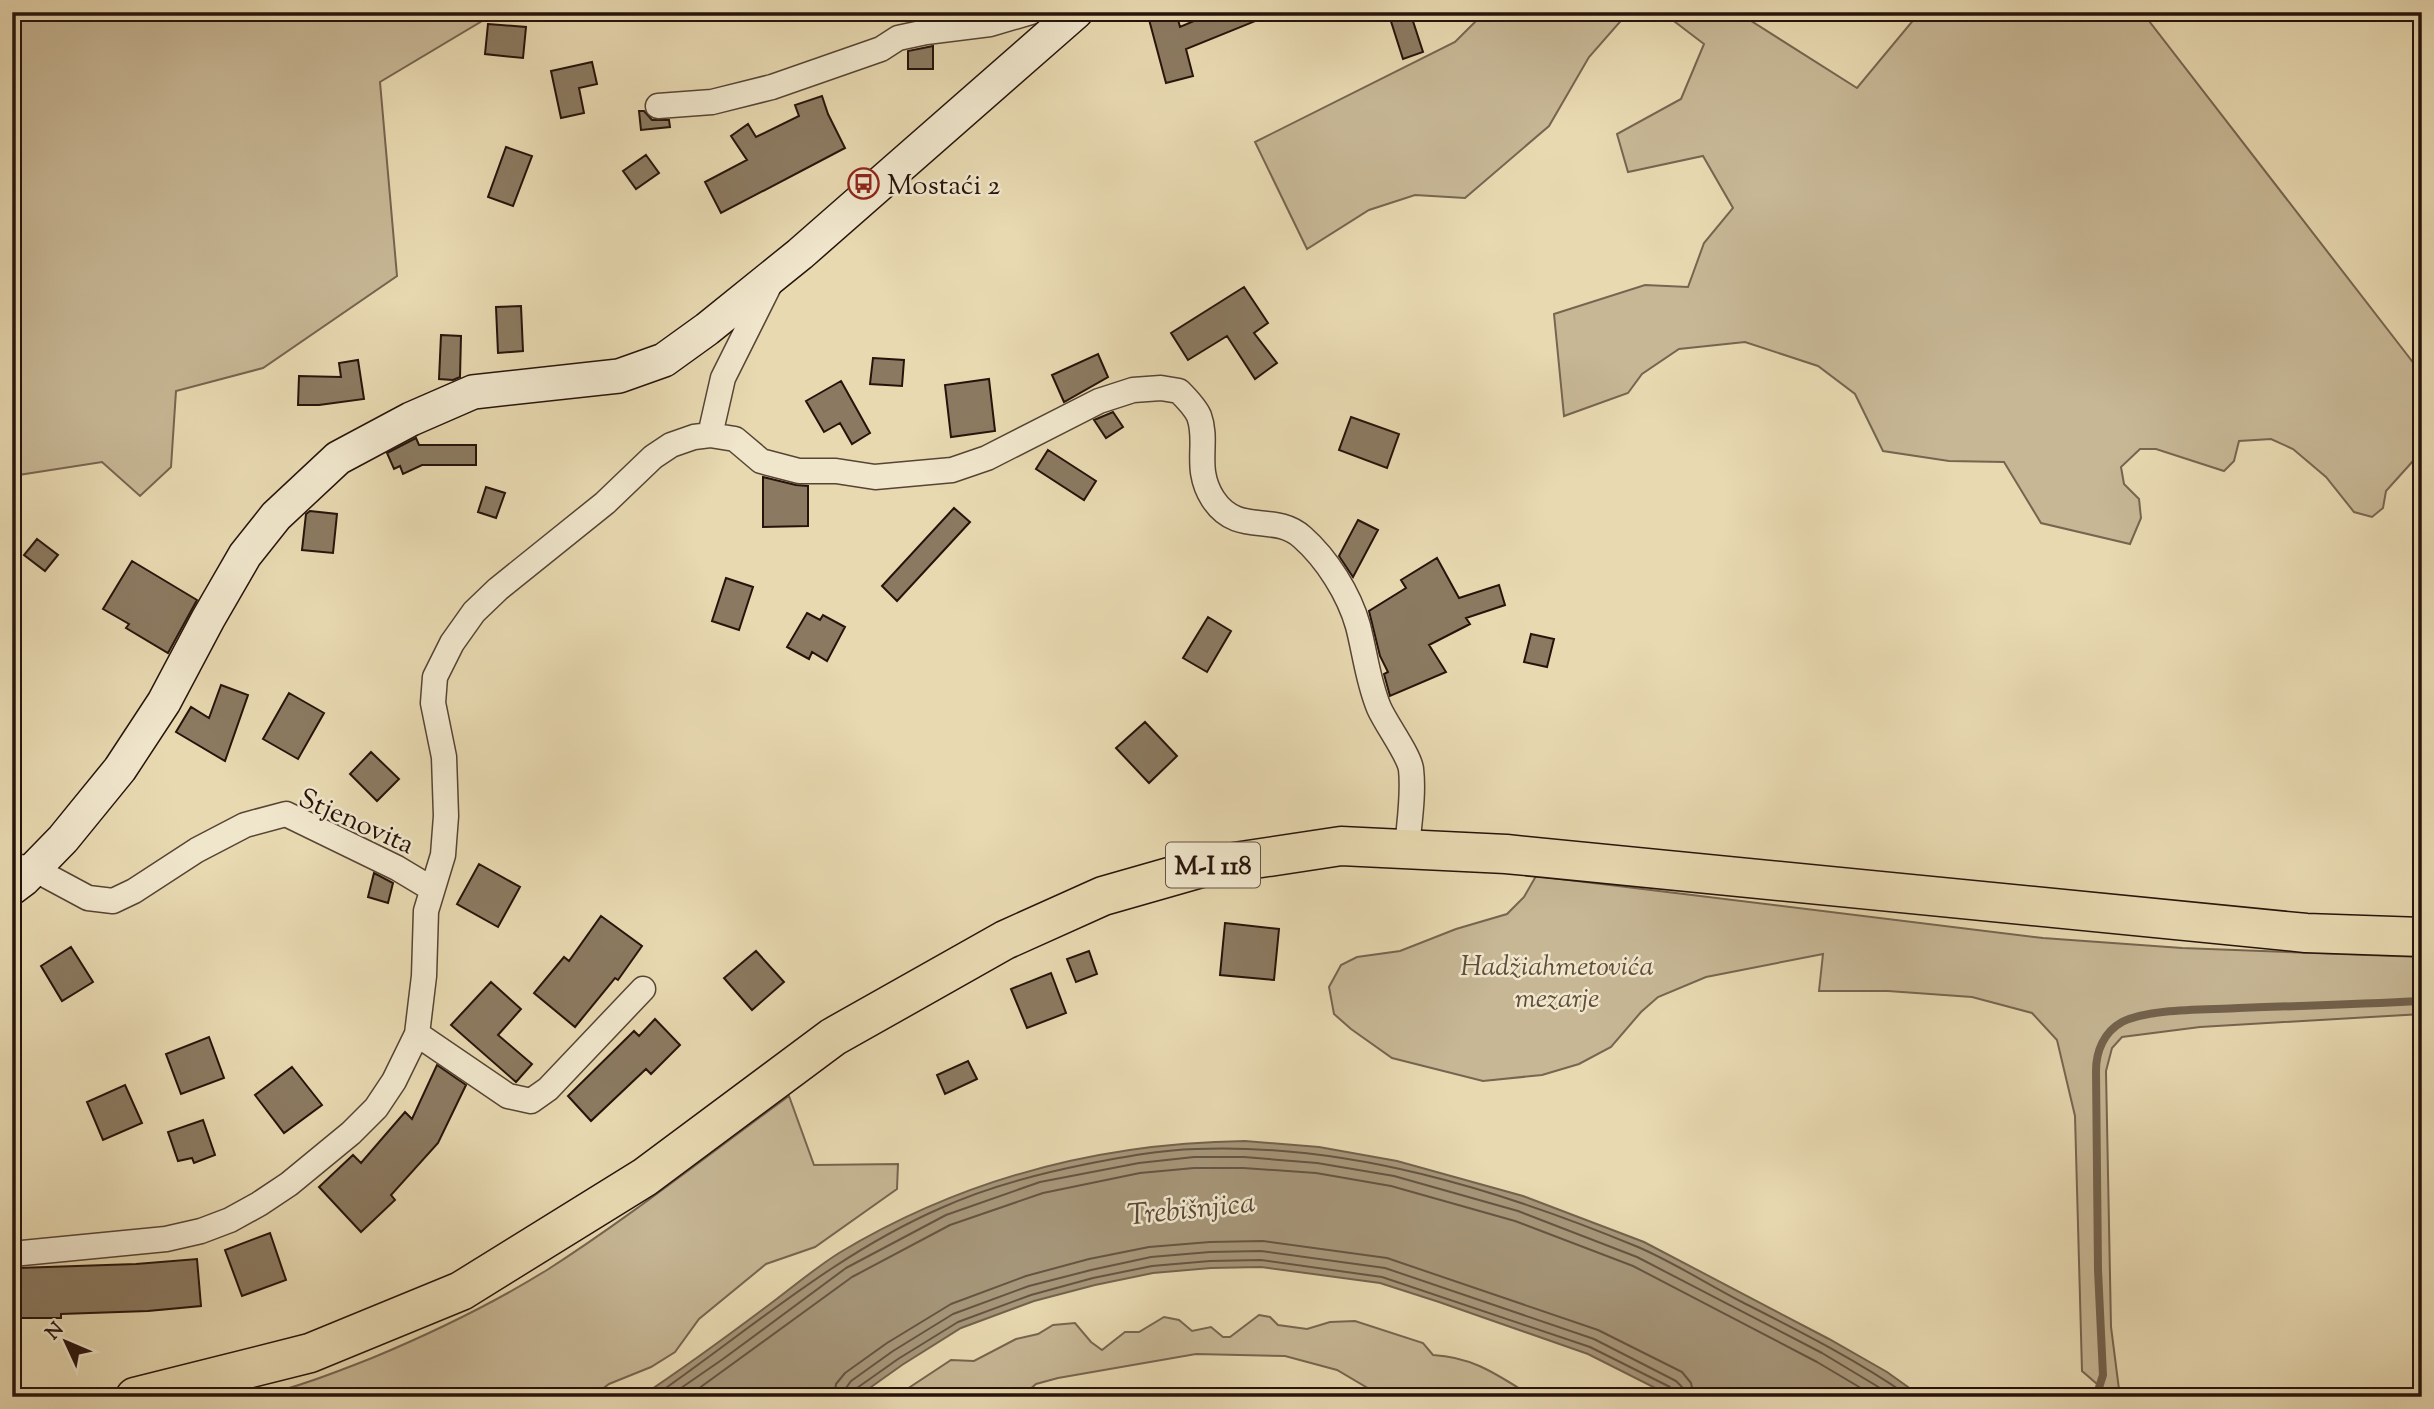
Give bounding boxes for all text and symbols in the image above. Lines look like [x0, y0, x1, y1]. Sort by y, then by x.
bus stop icon: Mostaći 2 [847, 167, 881, 201]
place label: Mostaći 2 [887, 167, 1000, 207]
street label: Stjenovita [292, 779, 420, 866]
road number: M-I 118 [1166, 842, 1260, 888]
park label: Hadžiahmetovića mezarje [1460, 948, 1654, 1020]
water label: Trebišnjica [1125, 1182, 1257, 1239]
north arrow [32, 1308, 102, 1378]
text: N [41, 1317, 71, 1347]

